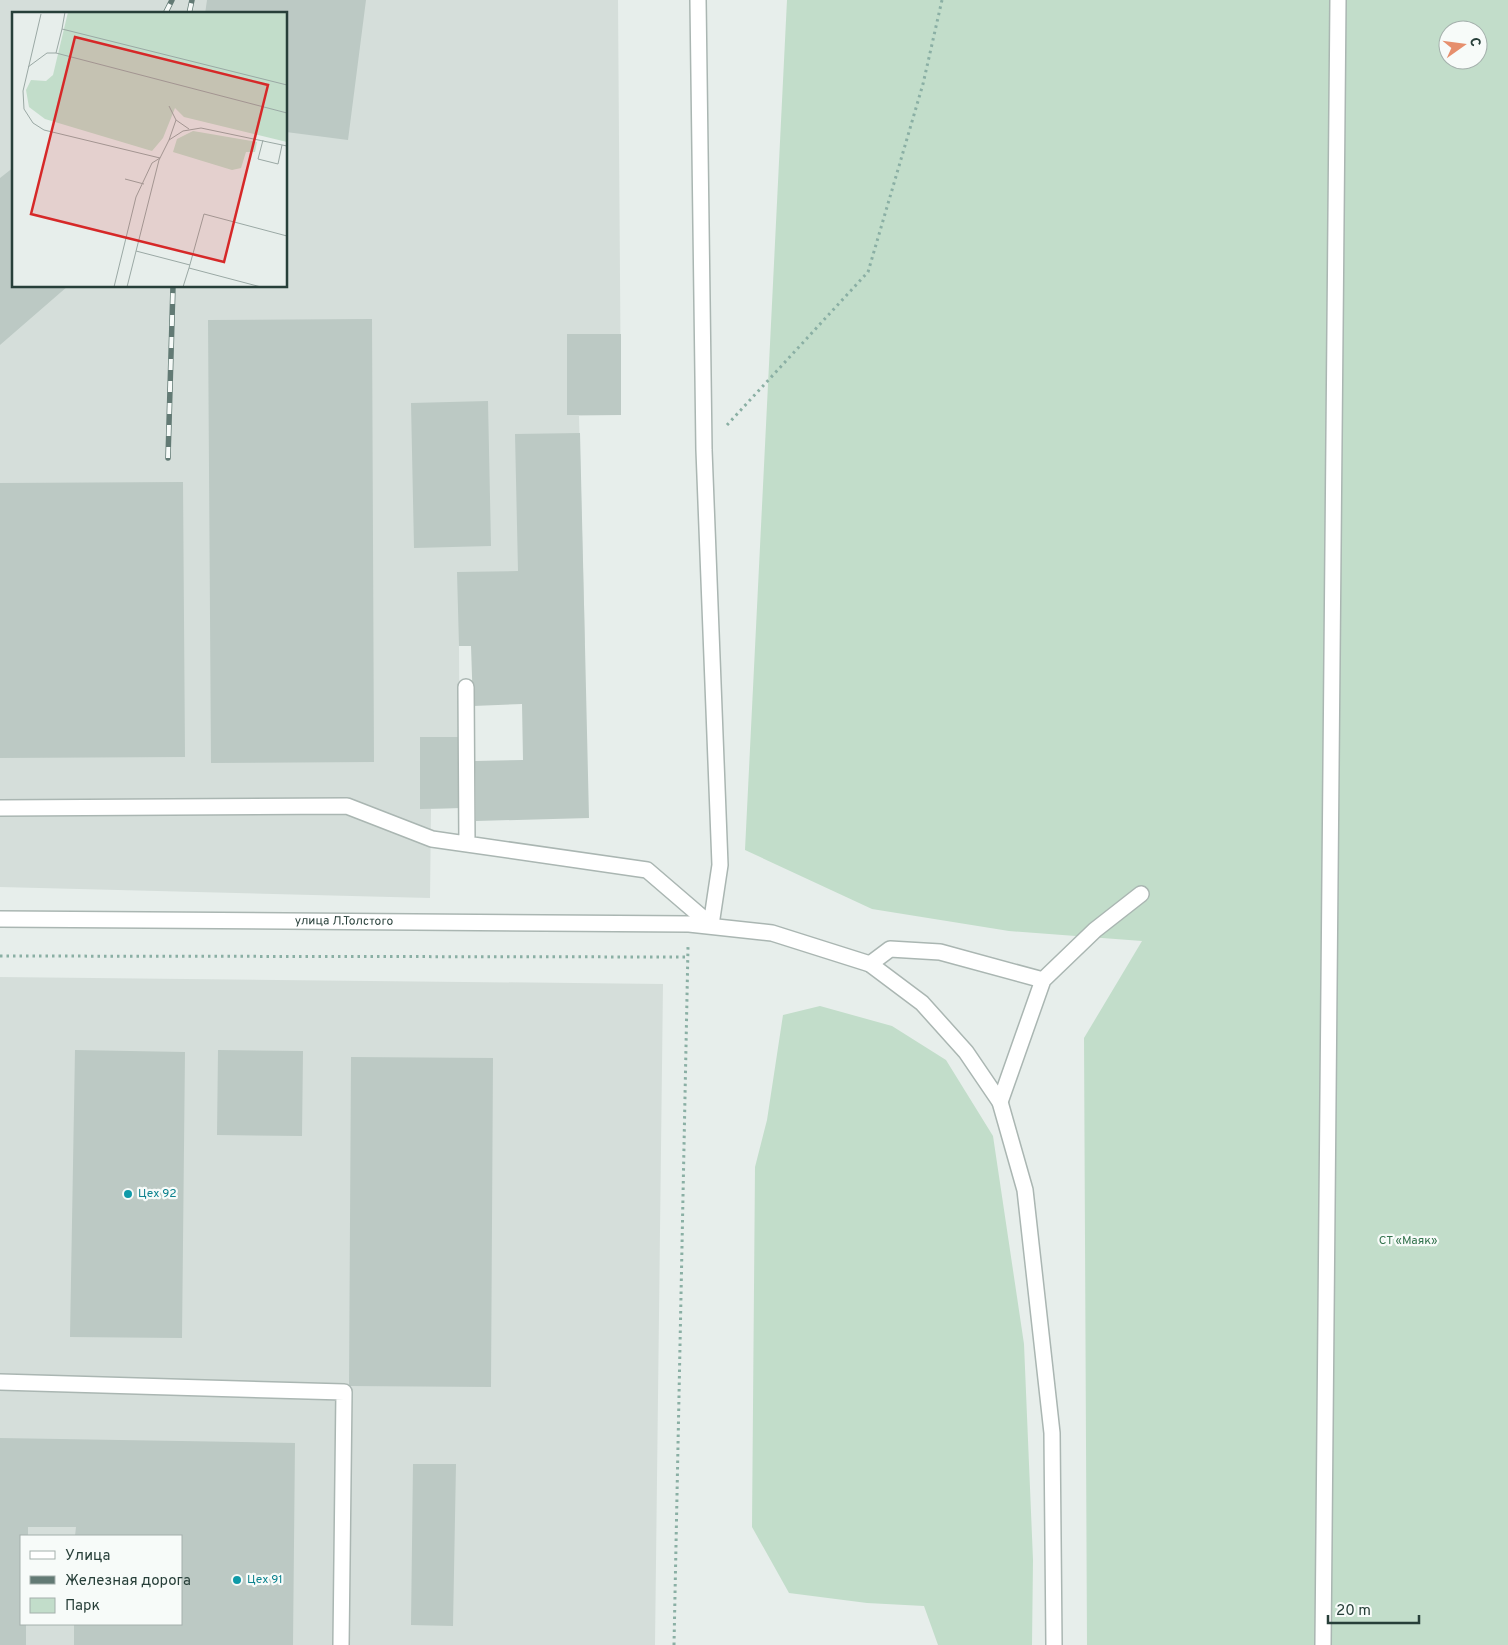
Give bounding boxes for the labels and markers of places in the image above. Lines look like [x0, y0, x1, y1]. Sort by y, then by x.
place label: Цех 92 [138, 1186, 177, 1202]
marker: Цех 92 [122, 1188, 134, 1200]
place label: Цех 91 [247, 1572, 283, 1588]
marker: Цех 91 [231, 1574, 243, 1586]

